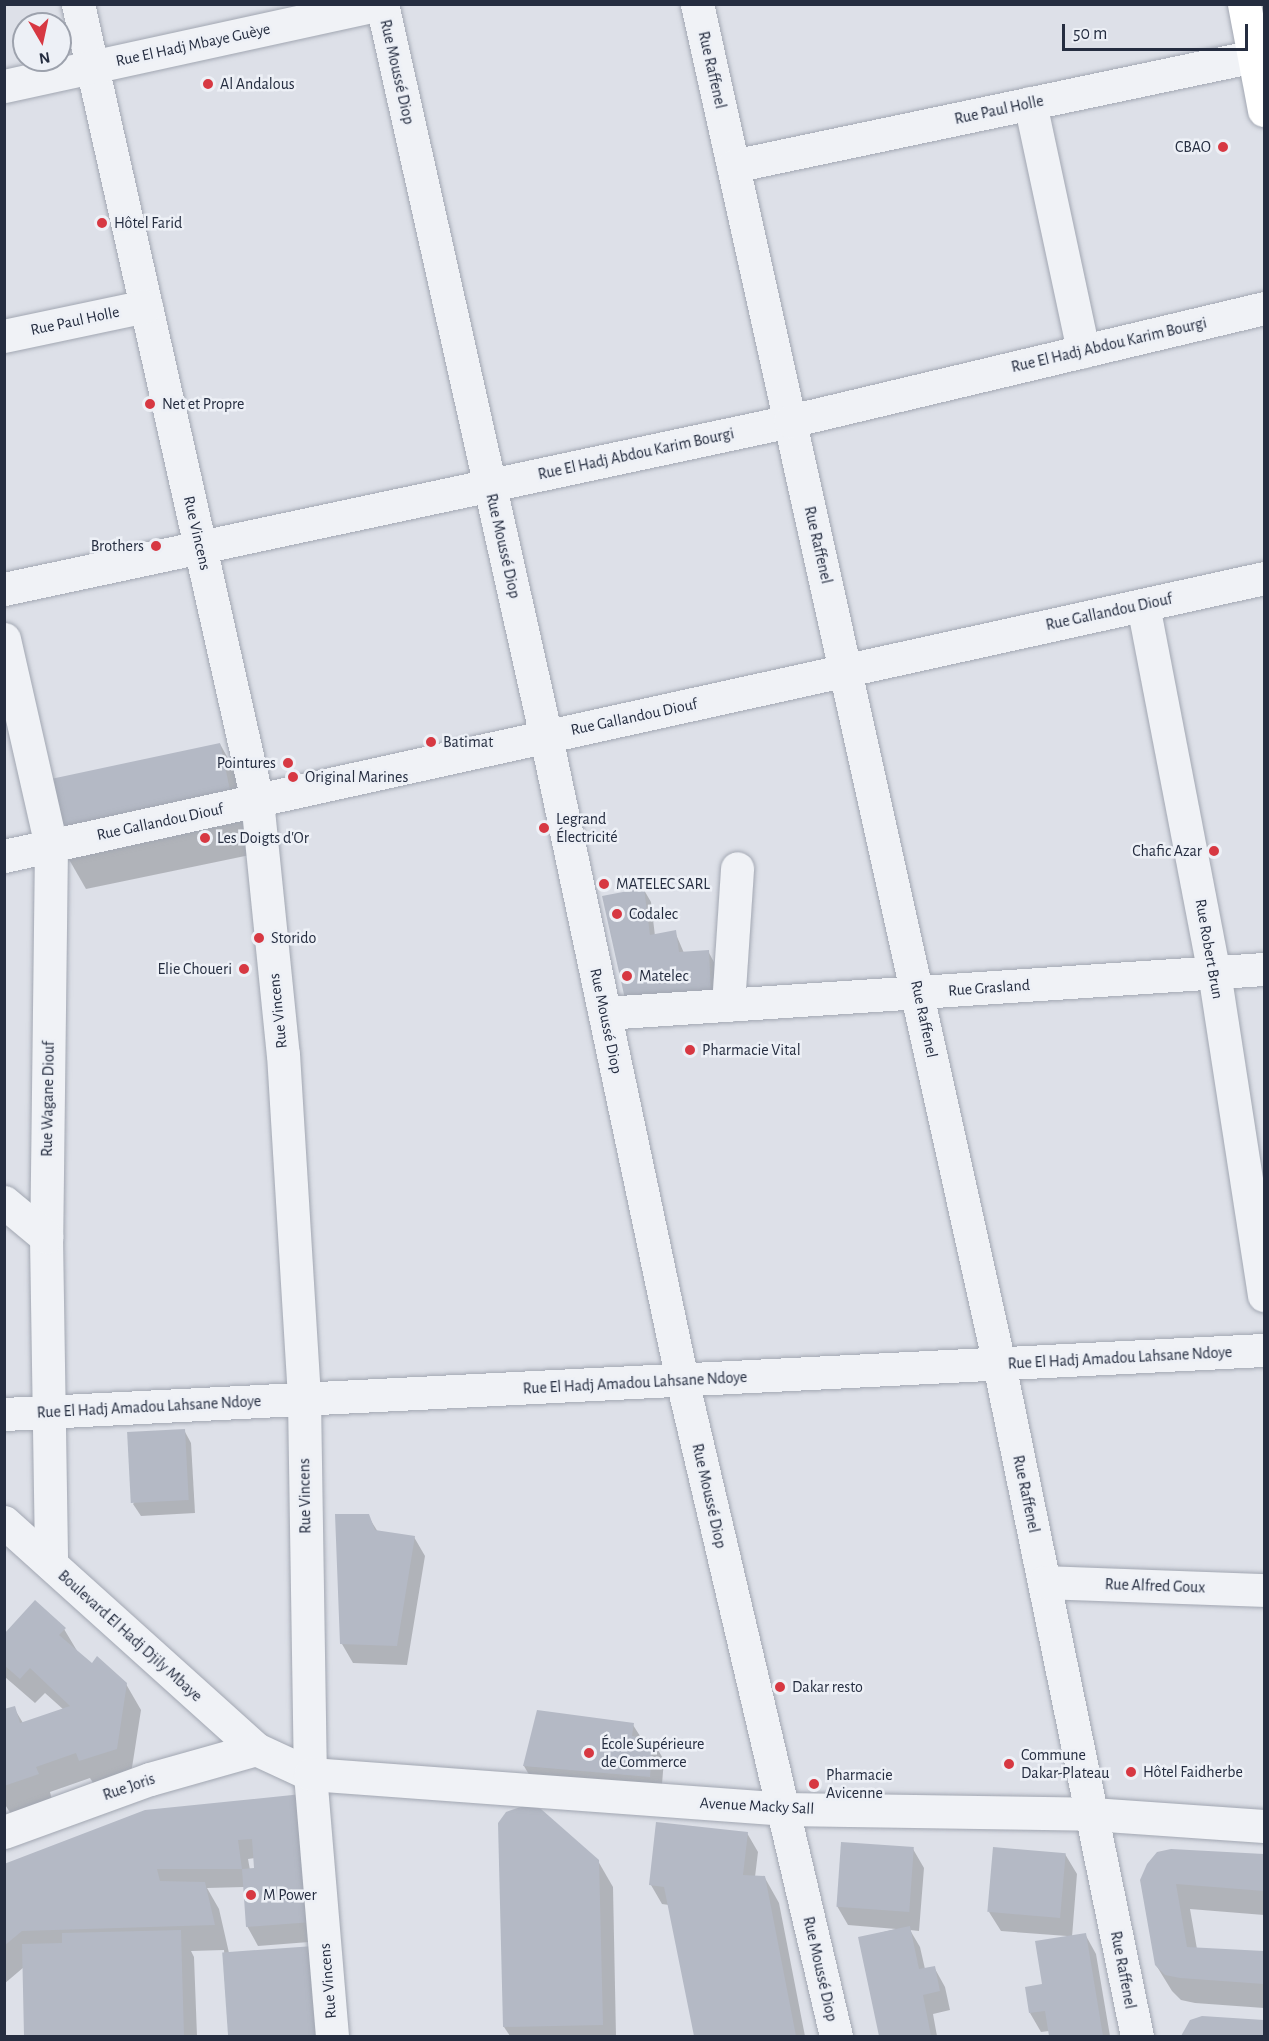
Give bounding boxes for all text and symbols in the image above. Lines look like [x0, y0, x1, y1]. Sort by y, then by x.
north arrow [12, 12, 72, 72]
scale bar [1065, 12, 1251, 50]
street label: Rue Moussé Diop [376, 18, 418, 126]
street label: Rue El Hadj Mbaye Guèye [114, 19, 272, 71]
text: 50 m [1073, 25, 1107, 43]
street label: Rue Raffenel [694, 29, 730, 111]
text: N [38, 49, 51, 67]
place label: Al Andalous [220, 74, 295, 94]
marker: Al Andalous [201, 77, 215, 91]
street label: Rue Paul Holle [953, 91, 1045, 129]
place label: CBAO [1175, 137, 1211, 157]
marker: CBAO [1216, 140, 1230, 154]
place label: Hôtel Farid [114, 213, 182, 233]
marker: Hôtel Farid [95, 216, 109, 230]
street label: Rue Paul Holle [29, 302, 121, 340]
street label: Rue El Hadj Abdou Karim Bourgi [1009, 313, 1209, 377]
place label: Net et Propre [162, 394, 244, 414]
marker: Net et Propre [143, 397, 157, 411]
street label: Rue El Hadj Abdou Karim Bourgi [536, 424, 736, 484]
street label: Rue Moussé Diop [482, 492, 524, 600]
street label: Rue Vincens [179, 494, 215, 572]
street label: Rue Raffenel [800, 504, 836, 586]
place label: Brothers [91, 536, 144, 556]
marker: Brothers [149, 539, 163, 553]
street label: Rue Gallandou Diouf [1044, 589, 1174, 635]
street label: Rue Gallandou Diouf [569, 694, 699, 740]
place label: Batimat [443, 732, 493, 752]
marker: Batimat [424, 735, 438, 749]
place label: Pointures [217, 753, 276, 773]
marker: Pointures [281, 756, 295, 770]
place label: Original Marines [305, 767, 408, 787]
marker: Original Marines [286, 770, 300, 784]
street label: Rue Gallandou Diouf [95, 799, 225, 845]
place label: Legrand Électricité [556, 809, 618, 847]
marker: Legrand Électricité [537, 821, 551, 835]
place label: Les Doigts d'Or [217, 828, 309, 848]
marker: Les Doigts d'Or [198, 831, 212, 845]
place label: Chafic Azar [1132, 841, 1202, 861]
marker: Chafic Azar [1207, 844, 1221, 858]
place label: MATELEC SARL [616, 874, 710, 894]
marker: MATELEC SARL [597, 877, 611, 891]
street label: Rue Robert Brun [1191, 897, 1227, 1001]
place label: Codalec [629, 904, 678, 924]
marker: Codalec [610, 907, 624, 921]
place label: Storido [271, 928, 316, 948]
marker: Storido [252, 931, 266, 945]
place label: Elie Choueri [157, 959, 232, 979]
marker: Elie Choueri [237, 962, 251, 976]
place label: Matelec [639, 966, 689, 986]
street label: Rue Moussé Diop [585, 967, 627, 1075]
marker: Matelec [620, 969, 634, 983]
street label: Rue Vincens [265, 972, 291, 1050]
street label: Rue Grasland [947, 976, 1031, 1000]
street label: Rue Raffenel [906, 978, 942, 1060]
place label: Pharmacie Vital [702, 1040, 801, 1060]
street label: Rue Wagane Diouf [37, 1041, 59, 1157]
marker: Pharmacie Vital [683, 1043, 697, 1057]
street label: Rue El Hadj Amadou Lahsane Ndoye [1007, 1343, 1233, 1373]
street label: Rue El Hadj Amadou Lahsane Ndoye [522, 1368, 748, 1398]
street label: Rue El Hadj Amadou Lahsane Ndoye [36, 1392, 262, 1422]
street label: Rue Moussé Diop [688, 1442, 730, 1550]
street label: Rue Raffenel [1008, 1453, 1044, 1535]
street label: Rue Vincens [295, 1458, 315, 1534]
street label: Boulevard El Hadj Djily Mbaye [54, 1566, 206, 1706]
street label: Rue Alfred Goux [1104, 1575, 1206, 1597]
place label: Dakar resto [792, 1677, 863, 1697]
marker: Dakar resto [773, 1680, 787, 1694]
place label: École Supérieure de Commerce [601, 1734, 704, 1772]
place label: Commune Dakar-Plateau [1021, 1745, 1109, 1783]
marker: École Supérieure de Commerce [582, 1746, 596, 1760]
marker: Commune Dakar-Plateau [1002, 1757, 1016, 1771]
place label: Hôtel Faidherbe [1143, 1762, 1243, 1782]
place label: Pharmacie Avicenne [826, 1765, 893, 1803]
marker: Hôtel Faidherbe [1124, 1765, 1138, 1779]
street label: Rue Joris [100, 1769, 158, 1805]
marker: Pharmacie Avicenne [807, 1777, 821, 1791]
street label: Avenue Macky Sall [699, 1793, 815, 1819]
place label: M Power [263, 1885, 317, 1905]
marker: M Power [244, 1888, 258, 1902]
street label: Rue Moussé Diop [799, 1915, 841, 2023]
street label: Rue Raffenel [1106, 1929, 1140, 2011]
street label: Rue Vincens [315, 1943, 341, 2019]

